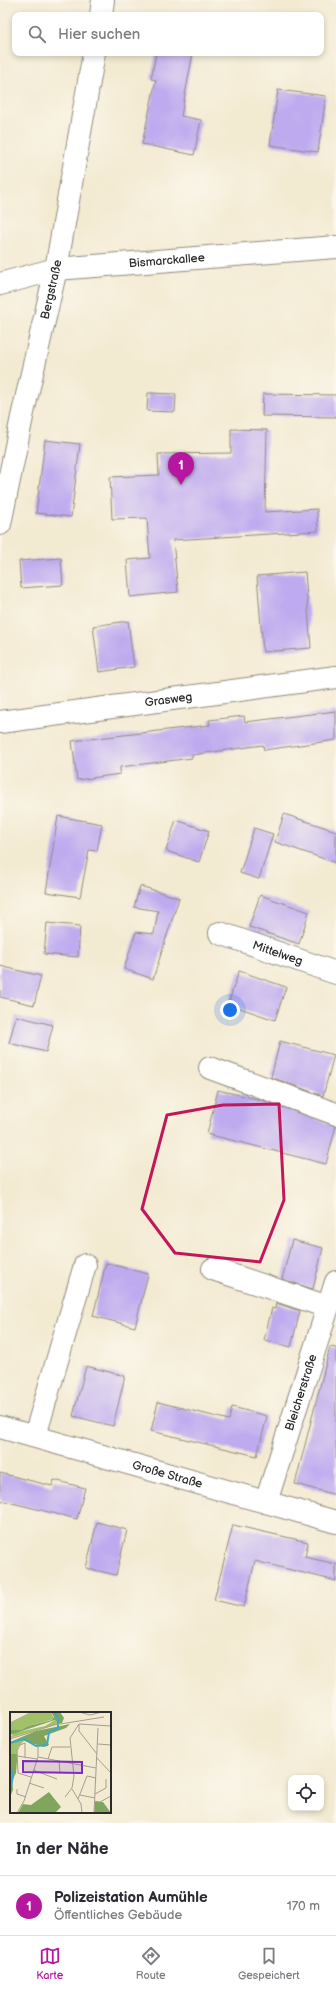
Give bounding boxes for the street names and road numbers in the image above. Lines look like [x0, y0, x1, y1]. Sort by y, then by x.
street label: Bismarckallee [128, 250, 205, 271]
street label: Bergstraße [37, 259, 65, 321]
street label: Grasweg [144, 689, 193, 710]
street label: Mittelweg [251, 937, 305, 968]
street label: Bleicherstraße [282, 1352, 320, 1433]
street label: Große Straße [131, 1457, 204, 1491]

